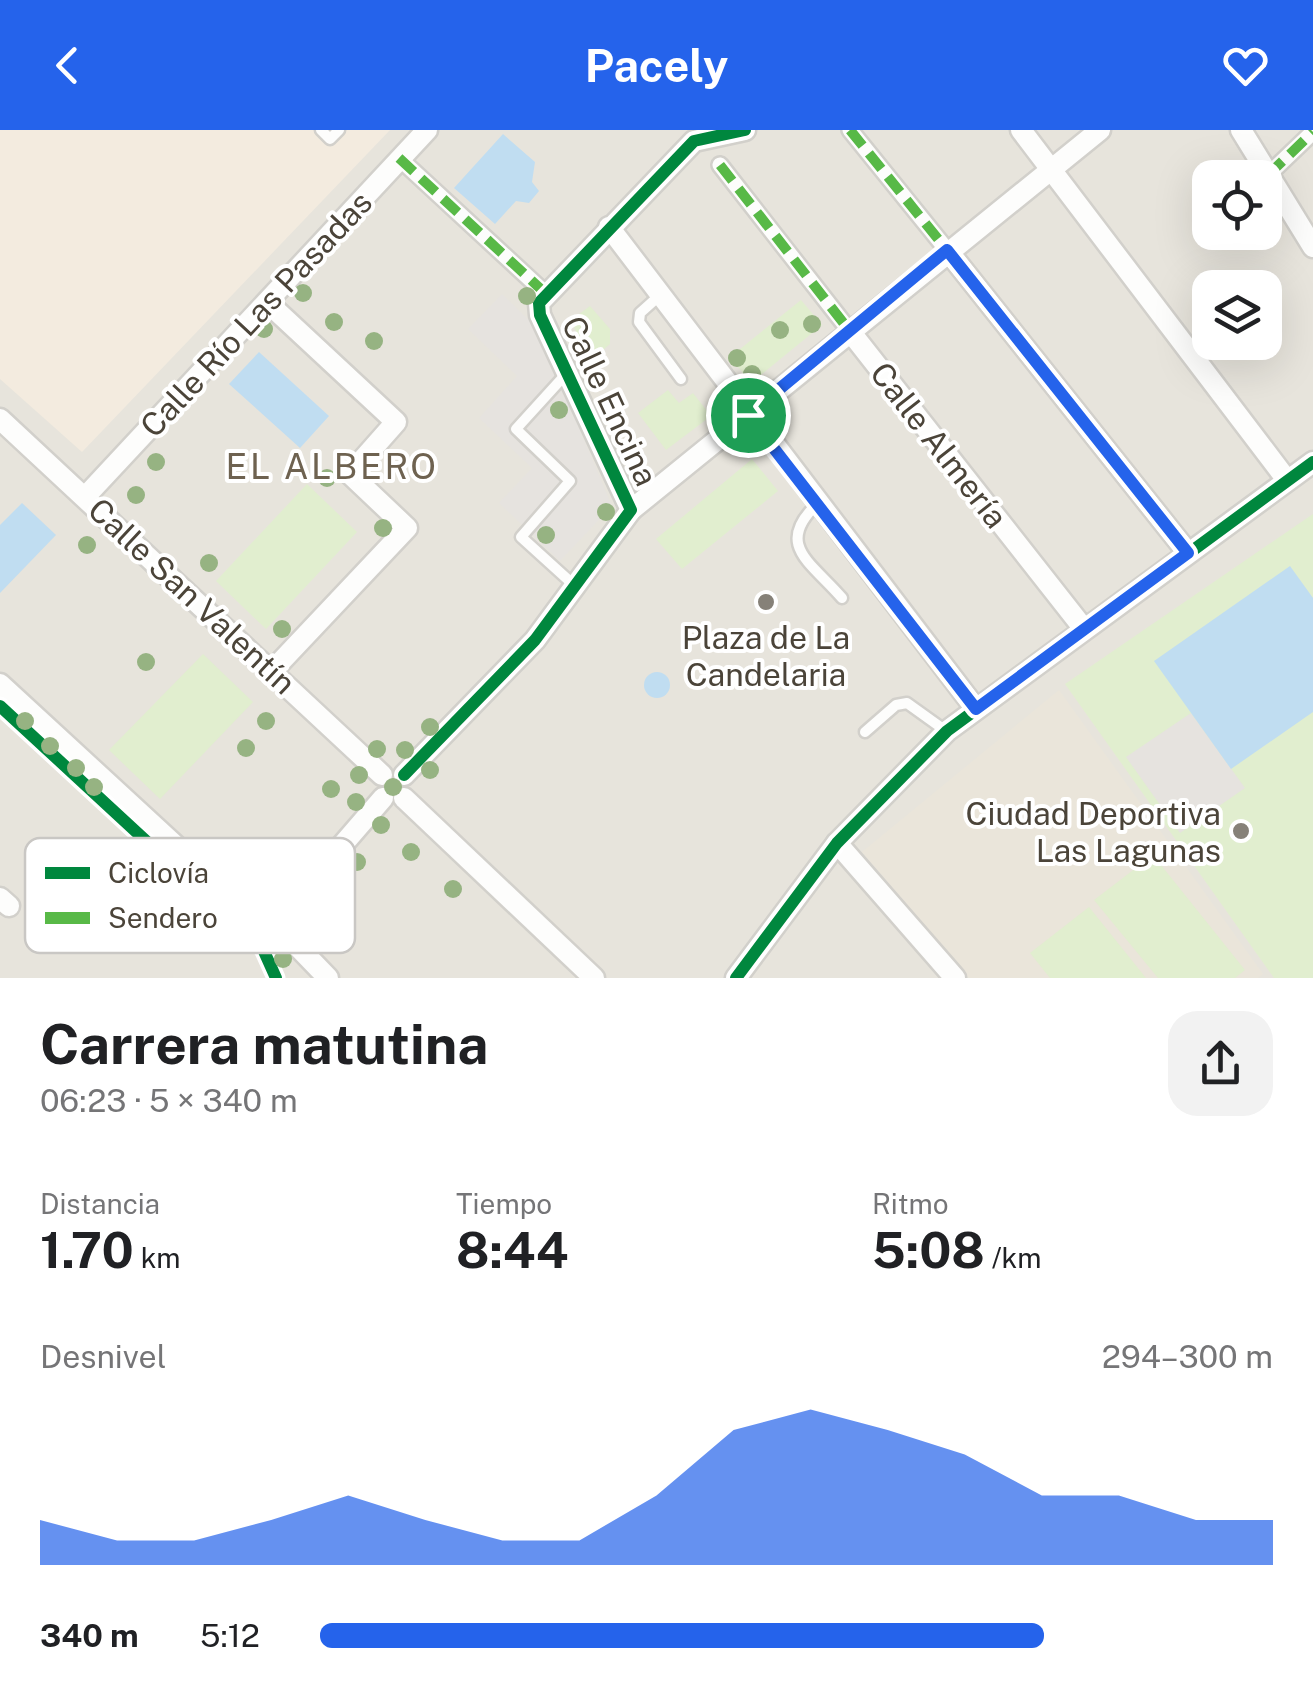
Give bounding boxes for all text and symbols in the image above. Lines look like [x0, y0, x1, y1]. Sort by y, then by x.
icon: back [40, 38, 95, 93]
icon: heart [1218, 38, 1273, 93]
text: Pacely [585, 39, 728, 92]
map controls [1192, 160, 1282, 360]
button: locate [1192, 160, 1282, 250]
street label: Calle Río Las Pasadas [133, 184, 379, 444]
button: layers [1192, 270, 1282, 360]
street label: Calle Encina [555, 310, 665, 492]
street label: Calle Almería [863, 355, 1015, 535]
pin [706, 373, 791, 458]
icon: arrive [721, 388, 776, 443]
district label: EL ALBERO [226, 446, 438, 487]
street label: Calle San Valentín [81, 491, 303, 701]
marker: Plaza de La Candelaria [755, 591, 777, 613]
place label: Plaza de La Candelaria [682, 619, 850, 693]
place label: Ciudad Deportiva Las Lagunas [965, 795, 1221, 869]
marker: Ciudad Deportiva Las Lagunas [1230, 820, 1252, 842]
legend [25, 838, 355, 953]
text: Ciclovía [108, 856, 209, 889]
text: Sendero [108, 901, 218, 934]
button: share [1168, 1011, 1273, 1116]
text: Carrera matutina [40, 1012, 488, 1076]
text: 06:23 · 5 × 340 m [40, 1082, 298, 1119]
text: Distancia [40, 1187, 160, 1220]
text: Tiempo [456, 1187, 552, 1220]
text: Ritmo [872, 1187, 949, 1220]
text: 1.70 [40, 1220, 134, 1279]
text: 8:44 [456, 1220, 568, 1279]
text: 5:08 [872, 1220, 985, 1279]
text: km [134, 1241, 181, 1274]
text: /km [985, 1241, 1041, 1274]
text: Desnivel [40, 1338, 166, 1375]
text: 294–300 m [1102, 1338, 1273, 1375]
text: 340 m [40, 1617, 139, 1654]
text: 5:12 [200, 1617, 260, 1654]

